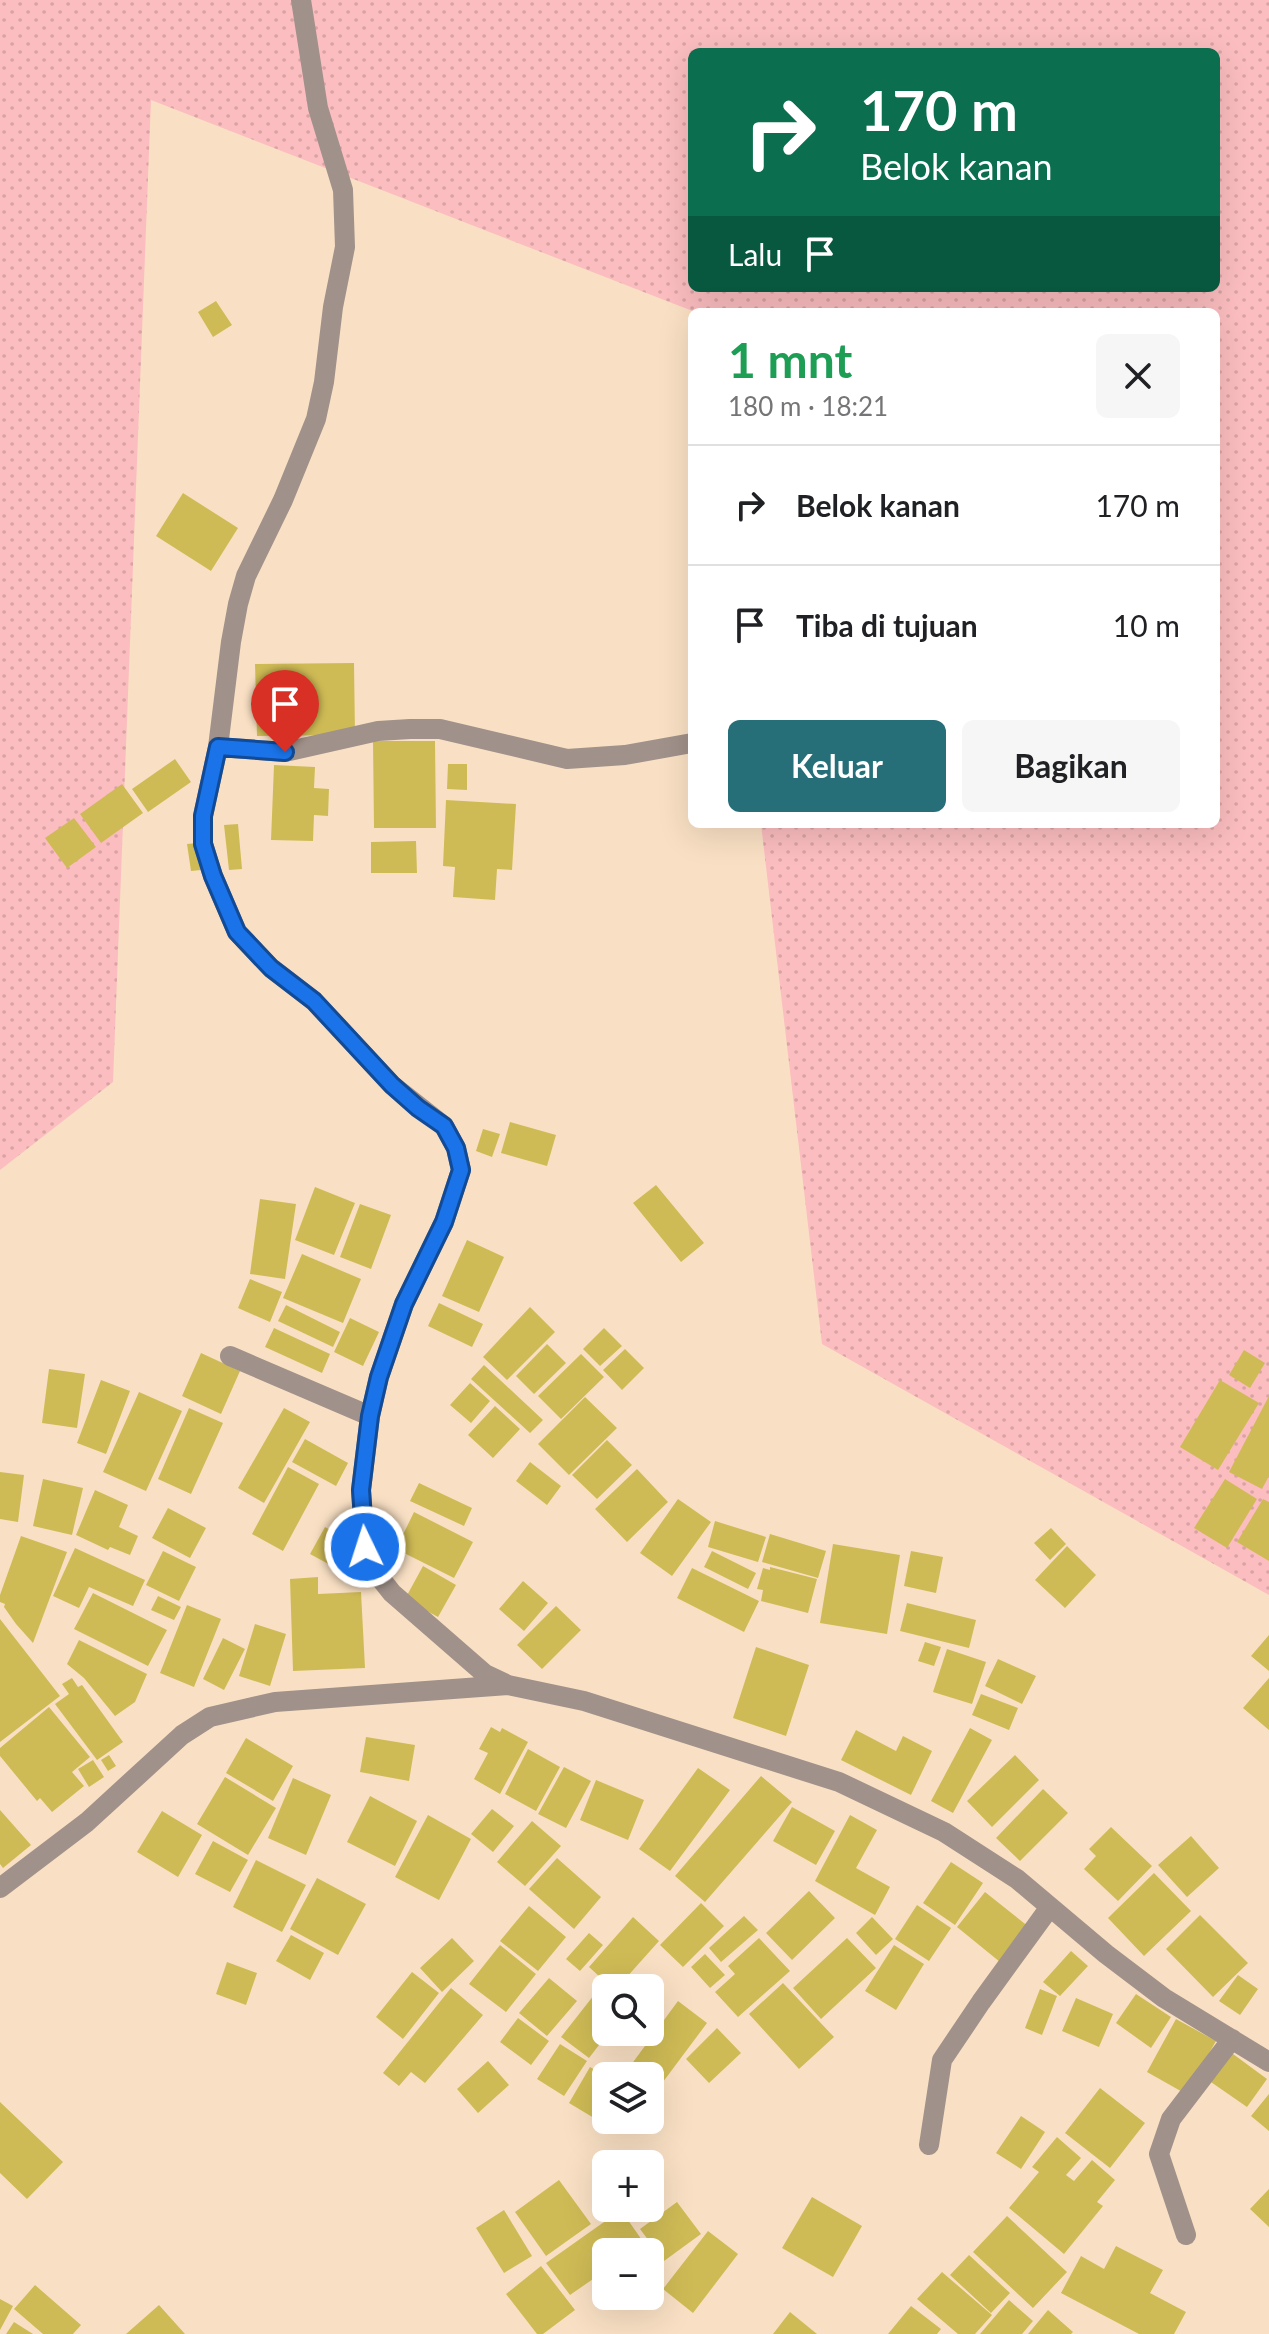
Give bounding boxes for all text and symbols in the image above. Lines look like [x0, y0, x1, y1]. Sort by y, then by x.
text: 170 m [860, 76, 1018, 143]
icon: right [728, 80, 832, 184]
text: Belok kanan [860, 144, 1053, 188]
icon: arrive [798, 232, 842, 276]
text: Lalu [728, 236, 782, 272]
text: 1 mnt [728, 331, 852, 388]
button: close [1096, 334, 1180, 418]
text: 180 m · 18:21 [728, 390, 888, 422]
icon: right [728, 483, 772, 527]
text: Belok kanan [796, 487, 960, 523]
text: 170 m [1095, 487, 1180, 523]
icon: arrive [728, 603, 772, 647]
text: Tiba di tujuan [796, 607, 978, 643]
text: 10 m [1113, 607, 1180, 643]
pin [251, 670, 319, 752]
icon: arrive [263, 682, 307, 726]
button: Keluar [728, 720, 946, 812]
button: Bagikan [962, 720, 1180, 812]
position arrow [323, 1505, 407, 1589]
map controls [592, 1974, 664, 2310]
button: search [592, 1974, 664, 2046]
button: layers [592, 2062, 664, 2134]
button: + [592, 2150, 664, 2222]
button: − [592, 2238, 664, 2310]

